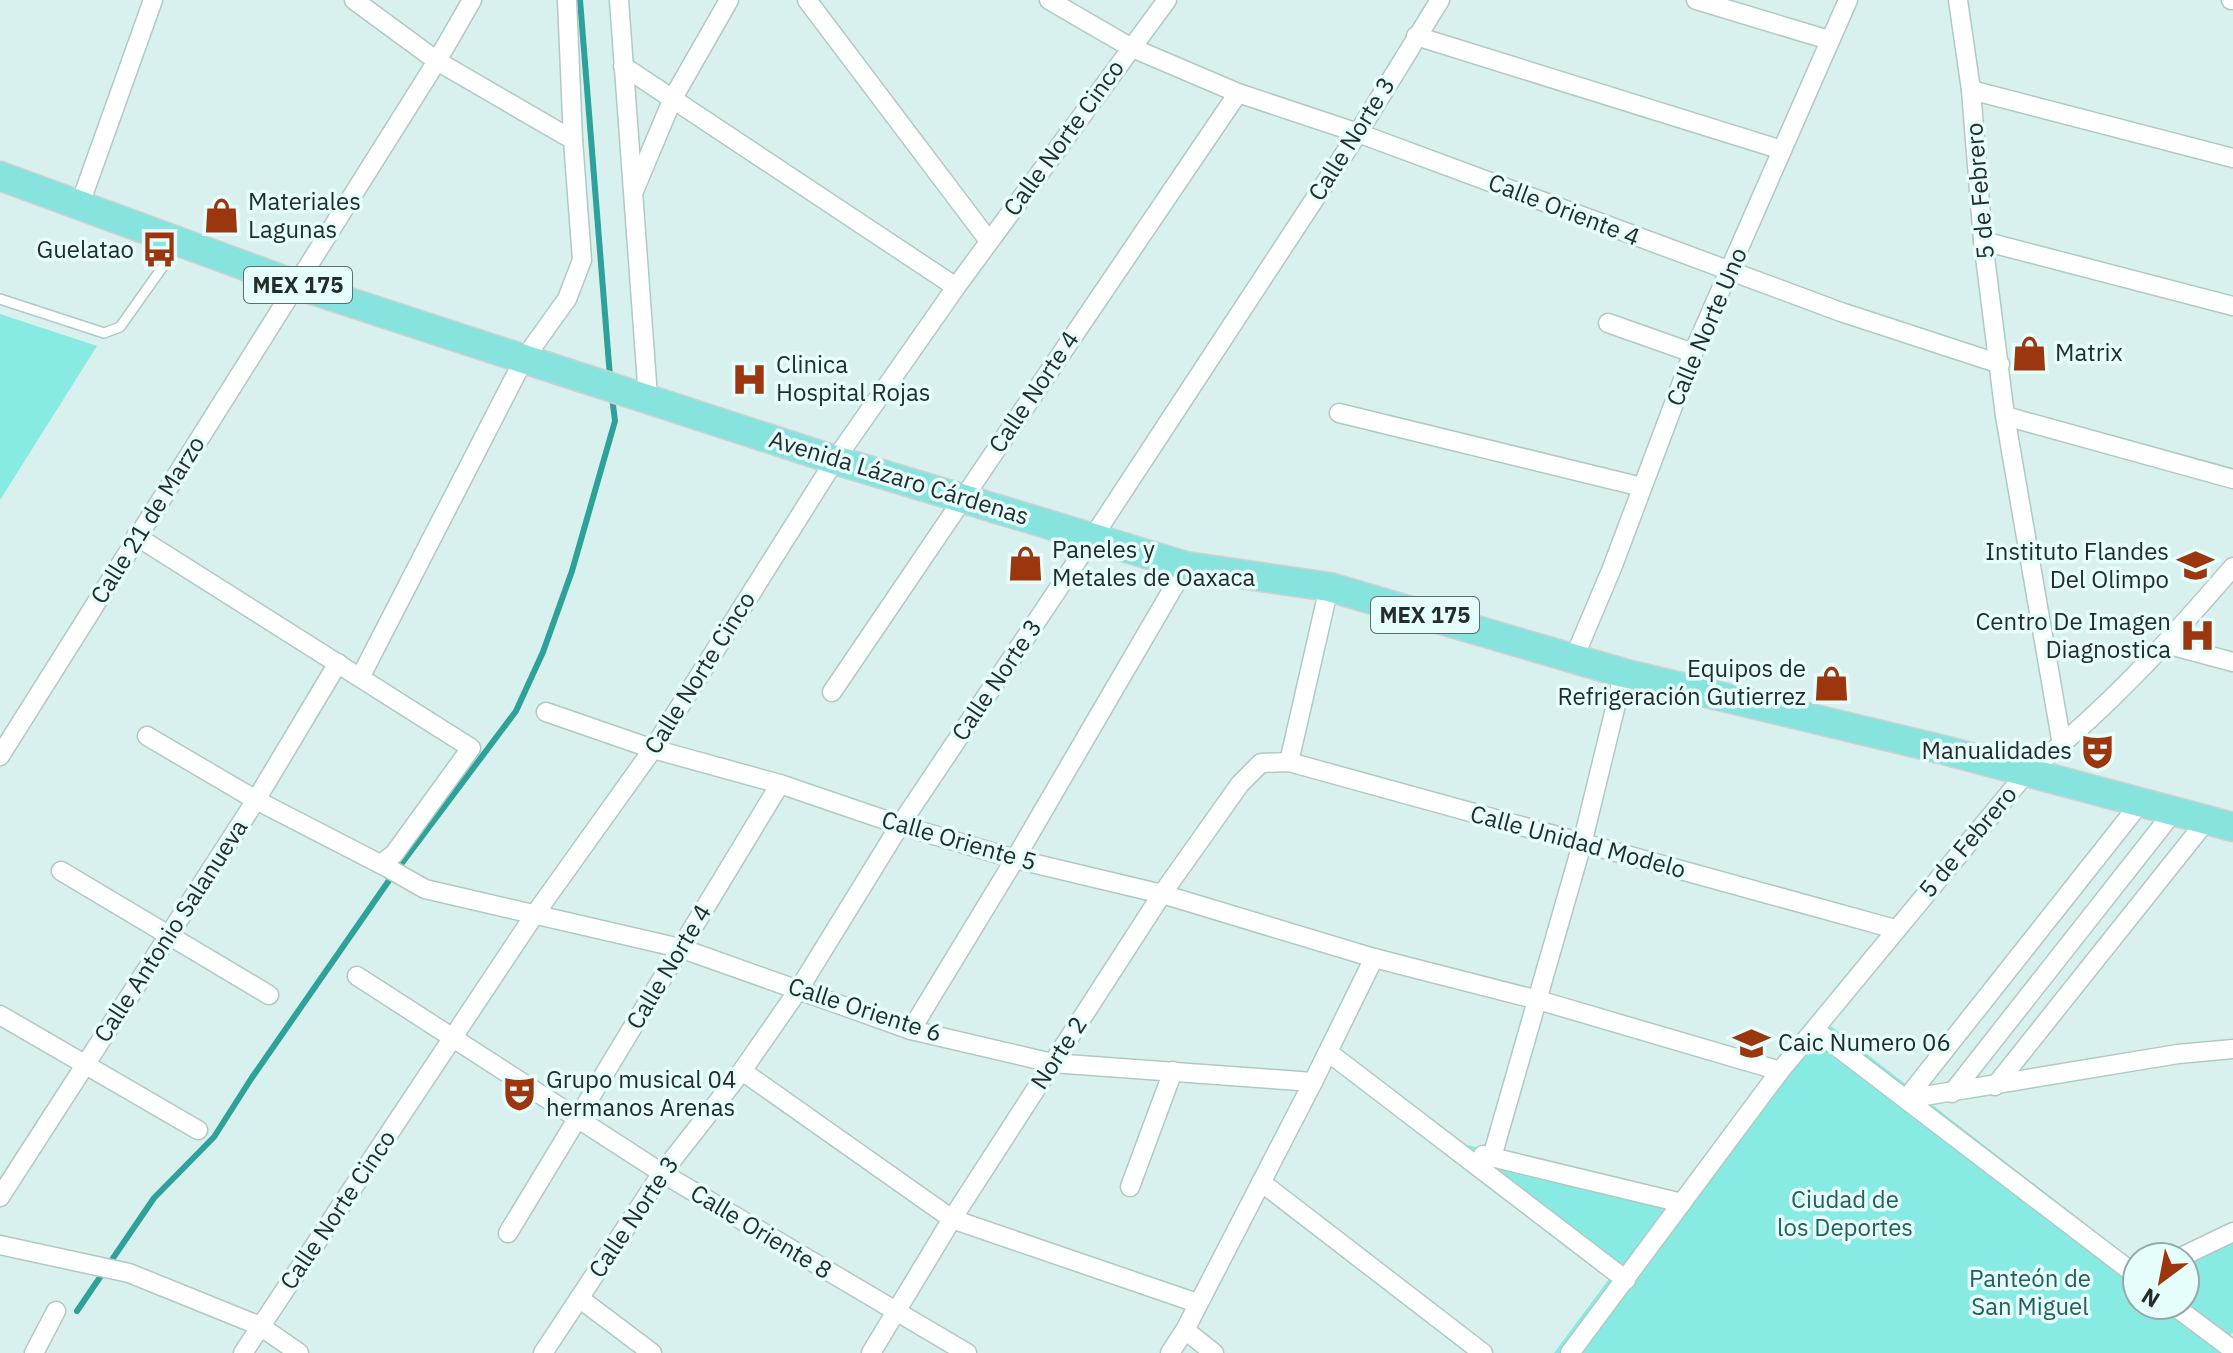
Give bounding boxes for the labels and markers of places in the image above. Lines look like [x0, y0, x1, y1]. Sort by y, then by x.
place label: Materiales Lagunas [248, 185, 361, 245]
shop icon: Materiales Lagunas [203, 197, 241, 235]
bus stop icon: Guelatao [141, 231, 179, 269]
place label: Guelatao [36, 233, 134, 265]
shop icon: Matrix [2010, 334, 2048, 372]
place label: Matrix [2055, 336, 2123, 368]
place label: Clinica Hospital Rojas [776, 348, 930, 408]
hospital icon: Clinica Hospital Rojas [731, 360, 769, 398]
place label: Paneles y Metales de Oaxaca [1052, 533, 1256, 593]
place label: Instituto Flandes Del Olimpo [1985, 535, 2169, 595]
shop icon: Paneles y Metales de Oaxaca [1007, 545, 1045, 583]
school or university icon: Instituto Flandes Del Olimpo [2176, 547, 2214, 585]
place label: Centro De Imagen Diagnostica [1975, 605, 2171, 665]
hospital icon: Centro De Imagen Diagnostica [2178, 617, 2216, 655]
place label: Equipos de Refrigeración Gutierrez [1558, 652, 1806, 712]
shop icon: Equipos de Refrigeración Gutierrez [1813, 664, 1851, 702]
theatre icon: Manualidades [2079, 732, 2117, 770]
place label: Manualidades [1922, 734, 2072, 766]
school or university icon: Caic Numero 06 [1733, 1024, 1771, 1062]
place label: Caic Numero 06 [1778, 1026, 1951, 1058]
place label: Grupo musical 04 hermanos Arenas [546, 1063, 736, 1123]
theatre icon: Grupo musical 04 hermanos Arenas [501, 1075, 539, 1113]

